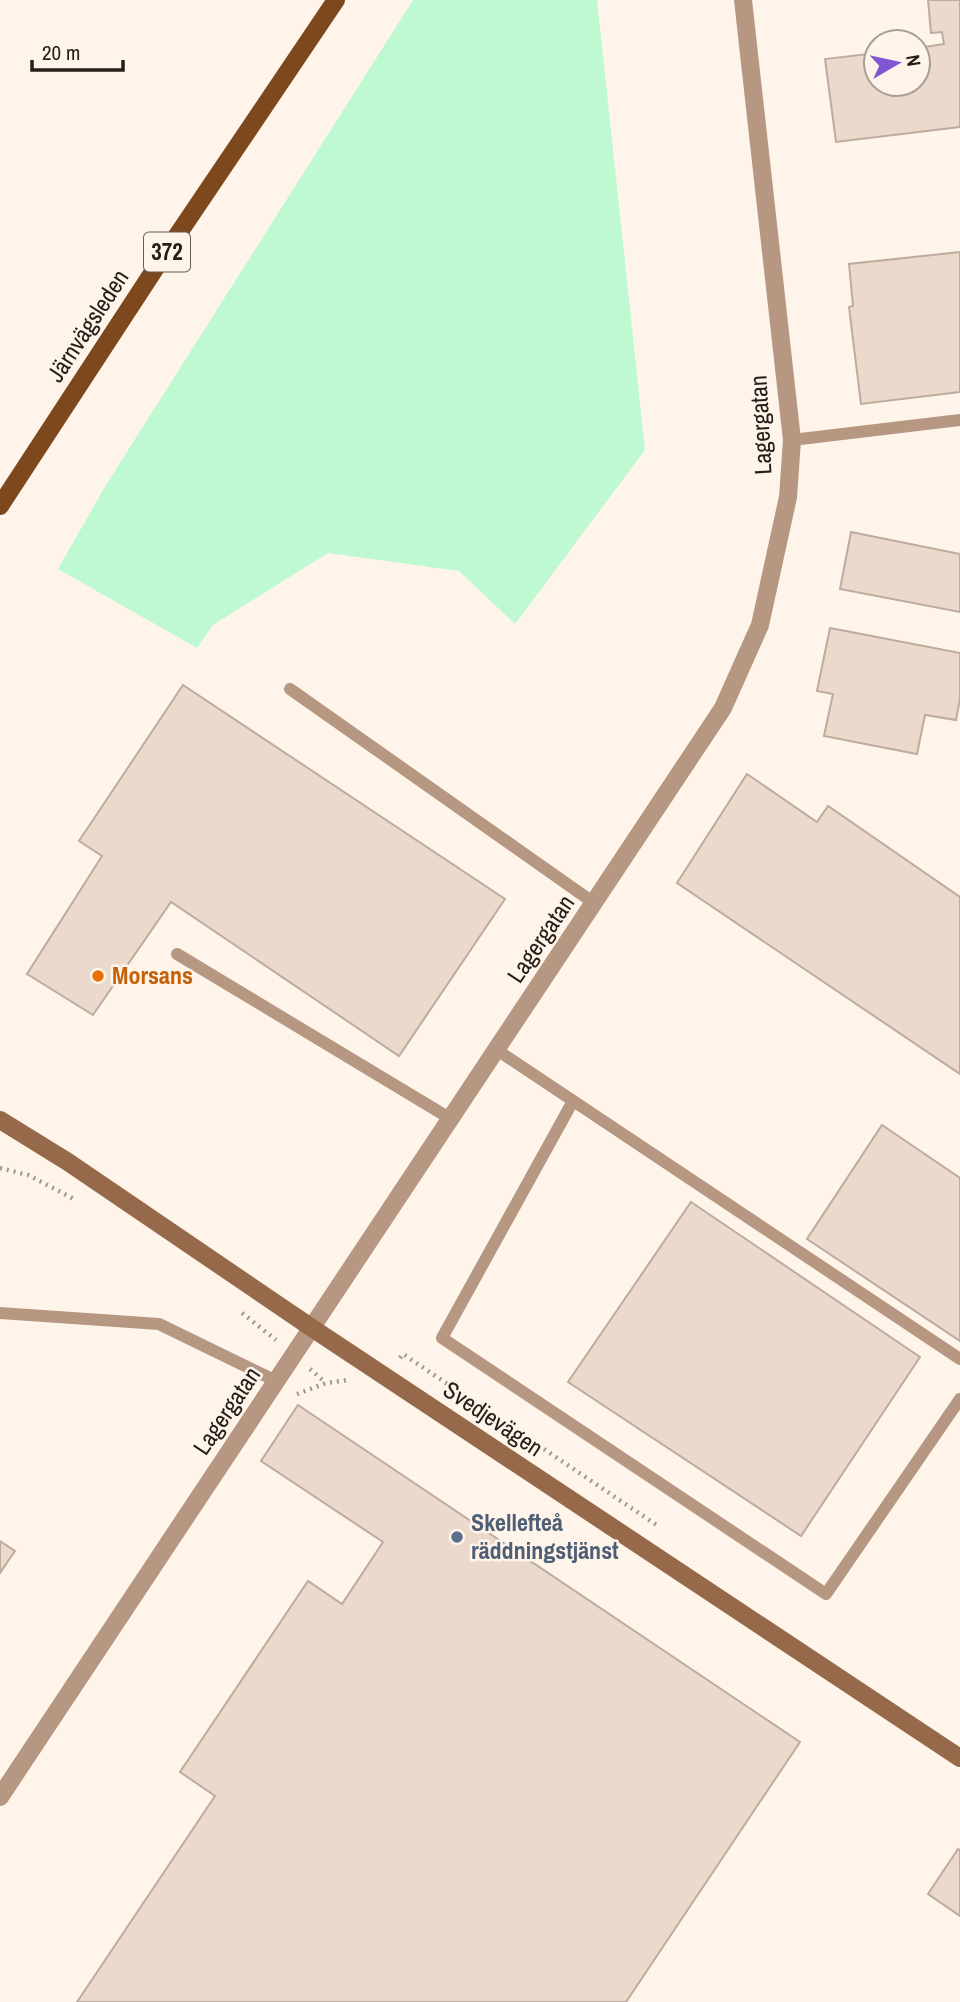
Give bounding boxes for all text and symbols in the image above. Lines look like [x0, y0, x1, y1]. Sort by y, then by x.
scale bar [32, 28, 122, 72]
north arrow [862, 28, 932, 98]
text: 20 m [42, 38, 80, 67]
text: N [900, 53, 928, 68]
road number: 372 [144, 232, 190, 272]
street label: Järnvägsleden [39, 263, 135, 388]
street label: Lagergatan [741, 374, 779, 476]
street label: Lagergatan [499, 888, 581, 989]
place label: Morsans [112, 959, 193, 991]
marker: Morsans [90, 968, 106, 984]
street label: Lagergatan [185, 1360, 267, 1461]
street label: Svedjevägen [437, 1373, 550, 1463]
place label: Skellefteå räddningstjänst [471, 1506, 619, 1566]
marker: Skellefteå räddningstjänst [449, 1529, 465, 1545]

